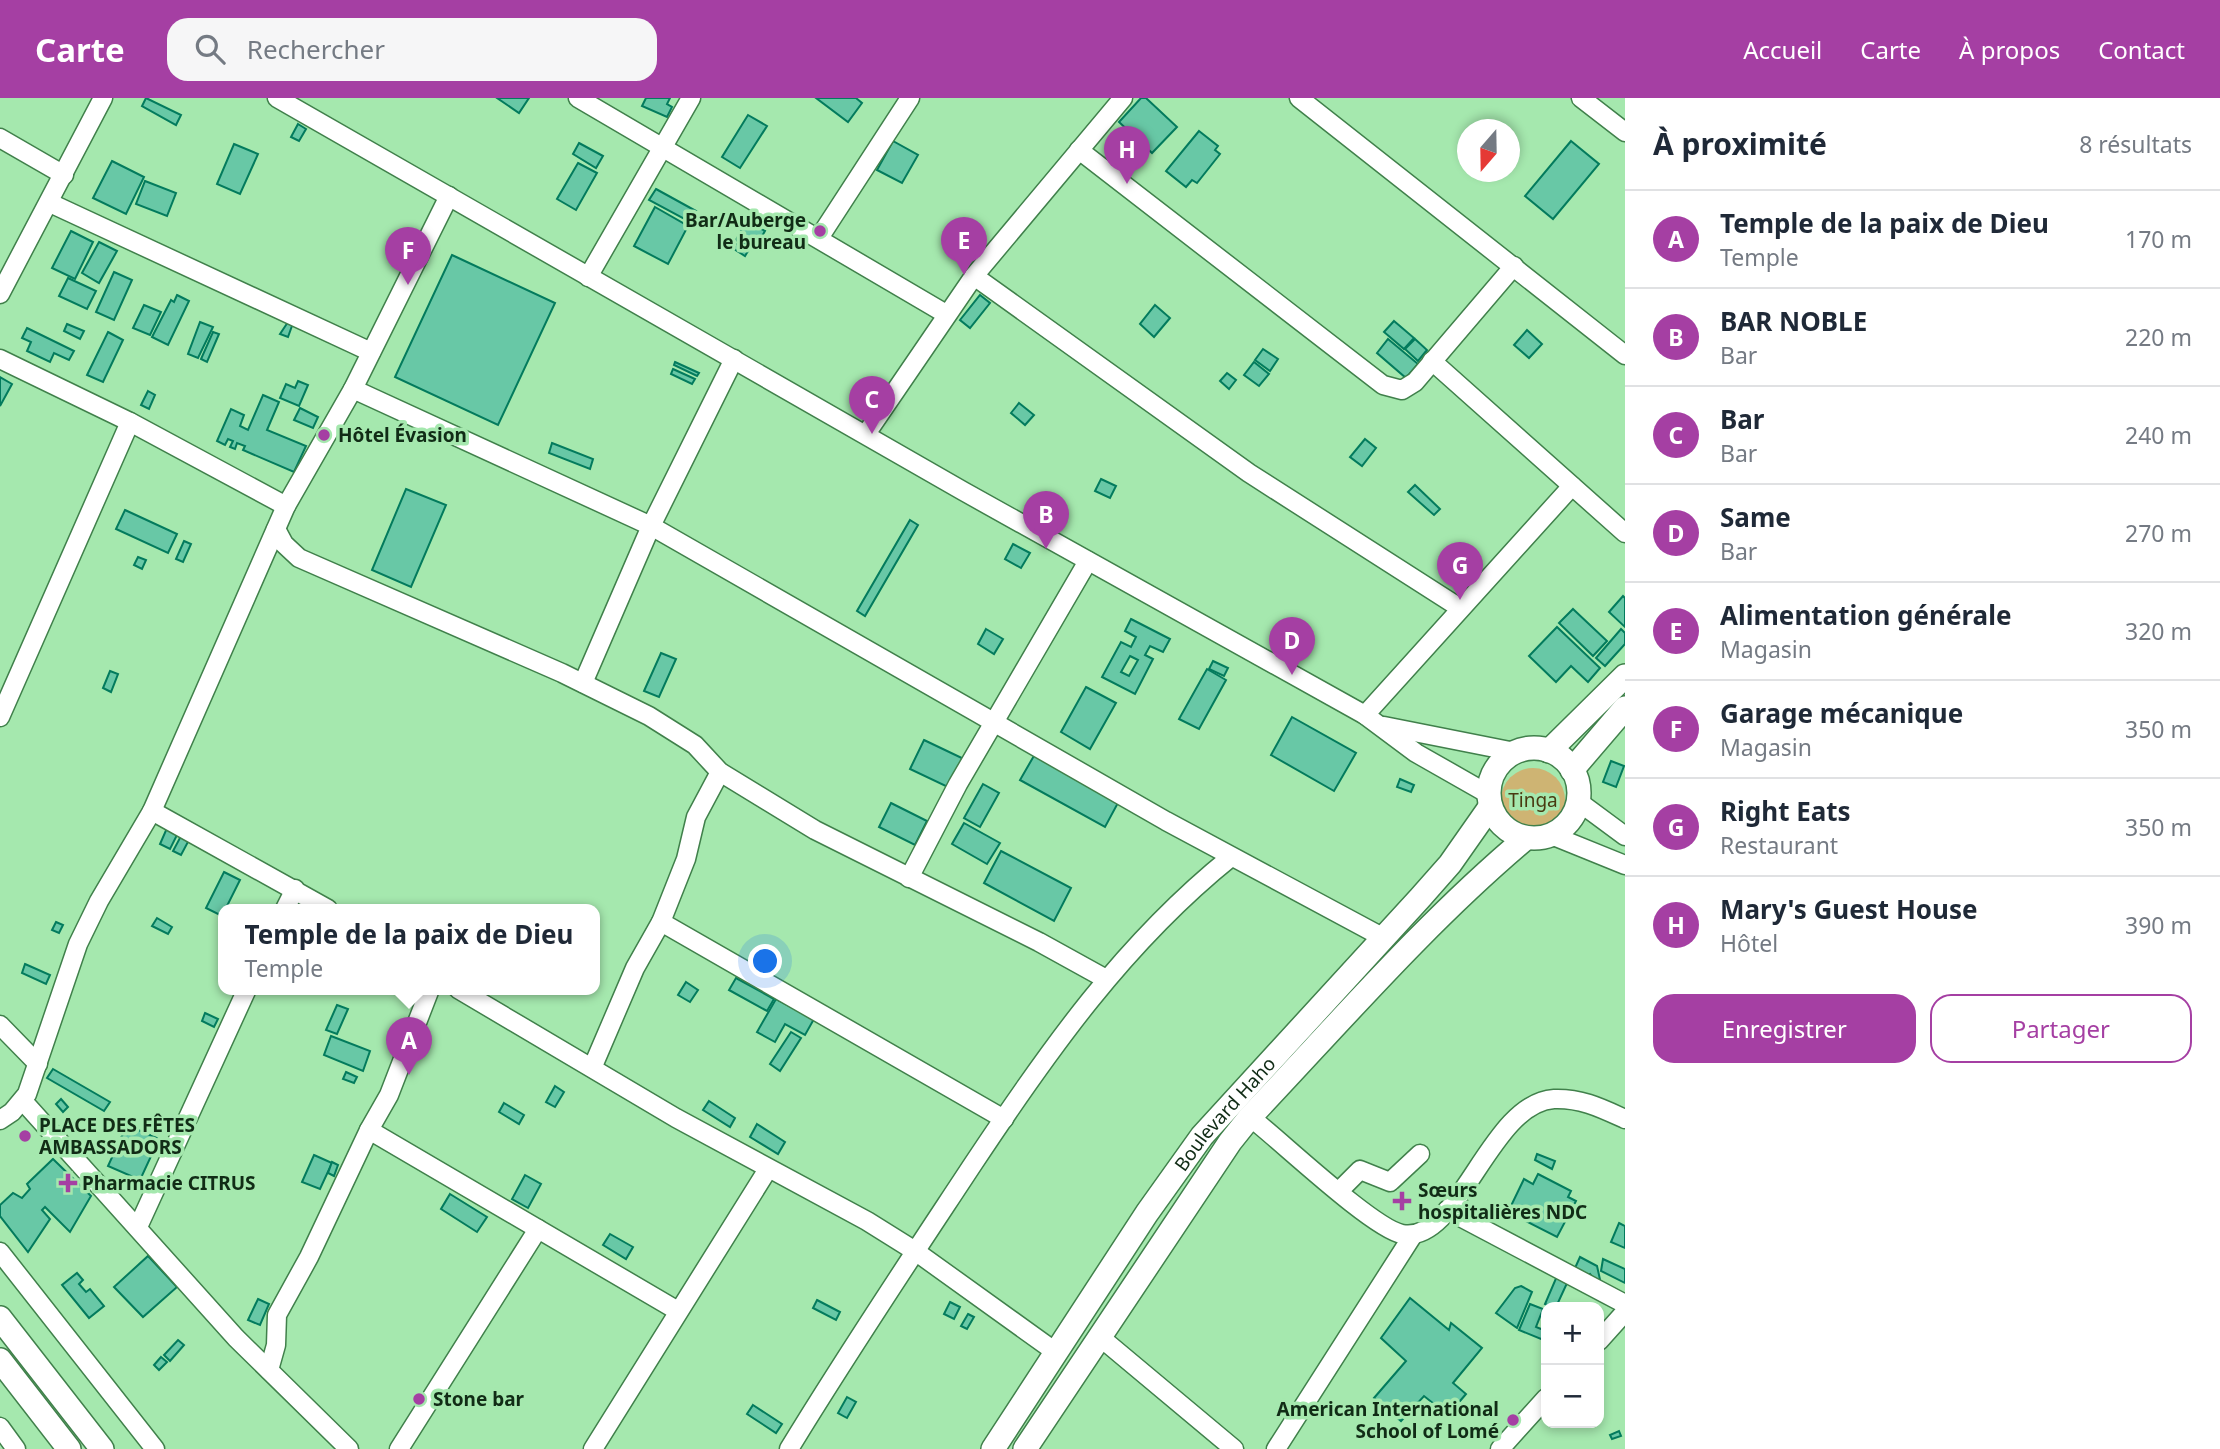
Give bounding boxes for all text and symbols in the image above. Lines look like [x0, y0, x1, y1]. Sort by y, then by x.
search box [167, 18, 657, 81]
text: Carte [35, 27, 125, 72]
icon: search [191, 30, 229, 68]
text: Rechercher [247, 31, 385, 67]
text: Accueil [1743, 33, 1822, 66]
text: Carte [1860, 33, 1921, 66]
text: À propos [1959, 33, 2060, 66]
text: Contact [2098, 33, 2185, 66]
north arrow [1457, 119, 1520, 182]
text: À proximité [1653, 123, 1827, 164]
pin: H [1104, 126, 1150, 184]
text: 8 résultats [2079, 128, 2192, 160]
text: Temple de la paix de Dieu [1720, 205, 2049, 241]
place label: Bar/Auberge le bureau [685, 207, 806, 255]
pin: E [941, 217, 987, 275]
marker: Bar/Auberge le bureau [812, 223, 828, 239]
text: A [1668, 223, 1684, 255]
text: 170 m [2125, 223, 2192, 255]
pin: F [385, 227, 431, 285]
text: Temple [1720, 241, 1799, 273]
text: BAR NOBLE [1720, 303, 1867, 339]
text: B [1668, 321, 1684, 353]
text: 220 m [2125, 321, 2192, 353]
text: Bar [1720, 339, 1757, 371]
pin: C [849, 376, 895, 434]
text: Bar [1720, 401, 1765, 437]
text: C [1669, 419, 1683, 451]
text: 240 m [2125, 419, 2192, 451]
place label: Hôtel Évasion [338, 422, 467, 448]
marker: Hôtel Évasion [316, 427, 332, 443]
text: Bar [1720, 437, 1757, 469]
pin: B [1023, 491, 1069, 549]
text: Same [1720, 499, 1791, 535]
text: D [1668, 517, 1684, 549]
text: 270 m [2125, 517, 2192, 549]
text: Bar [1720, 535, 1757, 567]
pin: G [1437, 542, 1483, 600]
text: Alimentation générale [1720, 597, 2011, 633]
text: E [1670, 615, 1682, 647]
text: 320 m [2125, 615, 2192, 647]
pin: D [1269, 617, 1315, 675]
text: Magasin [1720, 633, 1812, 665]
text: Garage mécanique [1720, 695, 1963, 731]
text: F [1670, 713, 1682, 745]
text: 350 m [2125, 713, 2192, 745]
text: Magasin [1720, 731, 1812, 763]
park label: Tinga [1508, 787, 1558, 813]
text: Right Eats [1720, 793, 1851, 829]
text: G [1668, 811, 1684, 843]
text: 350 m [2125, 811, 2192, 843]
text: Restaurant [1720, 829, 1838, 861]
text: Mary's Guest House [1720, 891, 1978, 927]
popup [218, 904, 600, 995]
text: H [1667, 909, 1685, 941]
text: 390 m [2125, 909, 2192, 941]
text: Temple de la paix de Dieu [245, 916, 573, 952]
text: Hôtel [1720, 927, 1778, 959]
your location [748, 944, 782, 978]
text: Temple [245, 952, 323, 984]
button: Enregistrer [1653, 994, 1916, 1063]
button: Partager [1930, 994, 2192, 1063]
pin: A [386, 1017, 432, 1075]
street label: Boulevard Haho [1168, 1051, 1281, 1176]
place label: PLACE DES FÊTES AMBASSADORS [39, 1112, 195, 1160]
marker: PLACE DES FÊTES AMBASSADORS [17, 1128, 33, 1144]
place label: Pharmacie CITRUS [82, 1170, 256, 1196]
marker: Pharmacie CITRUS [60, 1175, 76, 1191]
place label: Sœurs hospitalières NDC [1418, 1177, 1587, 1225]
marker: Sœurs hospitalières NDC [1392, 1191, 1412, 1211]
map controls [1541, 1302, 1604, 1428]
button: + [1541, 1302, 1604, 1365]
button: − [1541, 1365, 1604, 1428]
place label: Stone bar [433, 1386, 525, 1412]
marker: Stone bar [411, 1391, 427, 1407]
place label: American International School of Lomé [1277, 1396, 1499, 1444]
marker: American International School of Lomé [1505, 1412, 1521, 1428]

